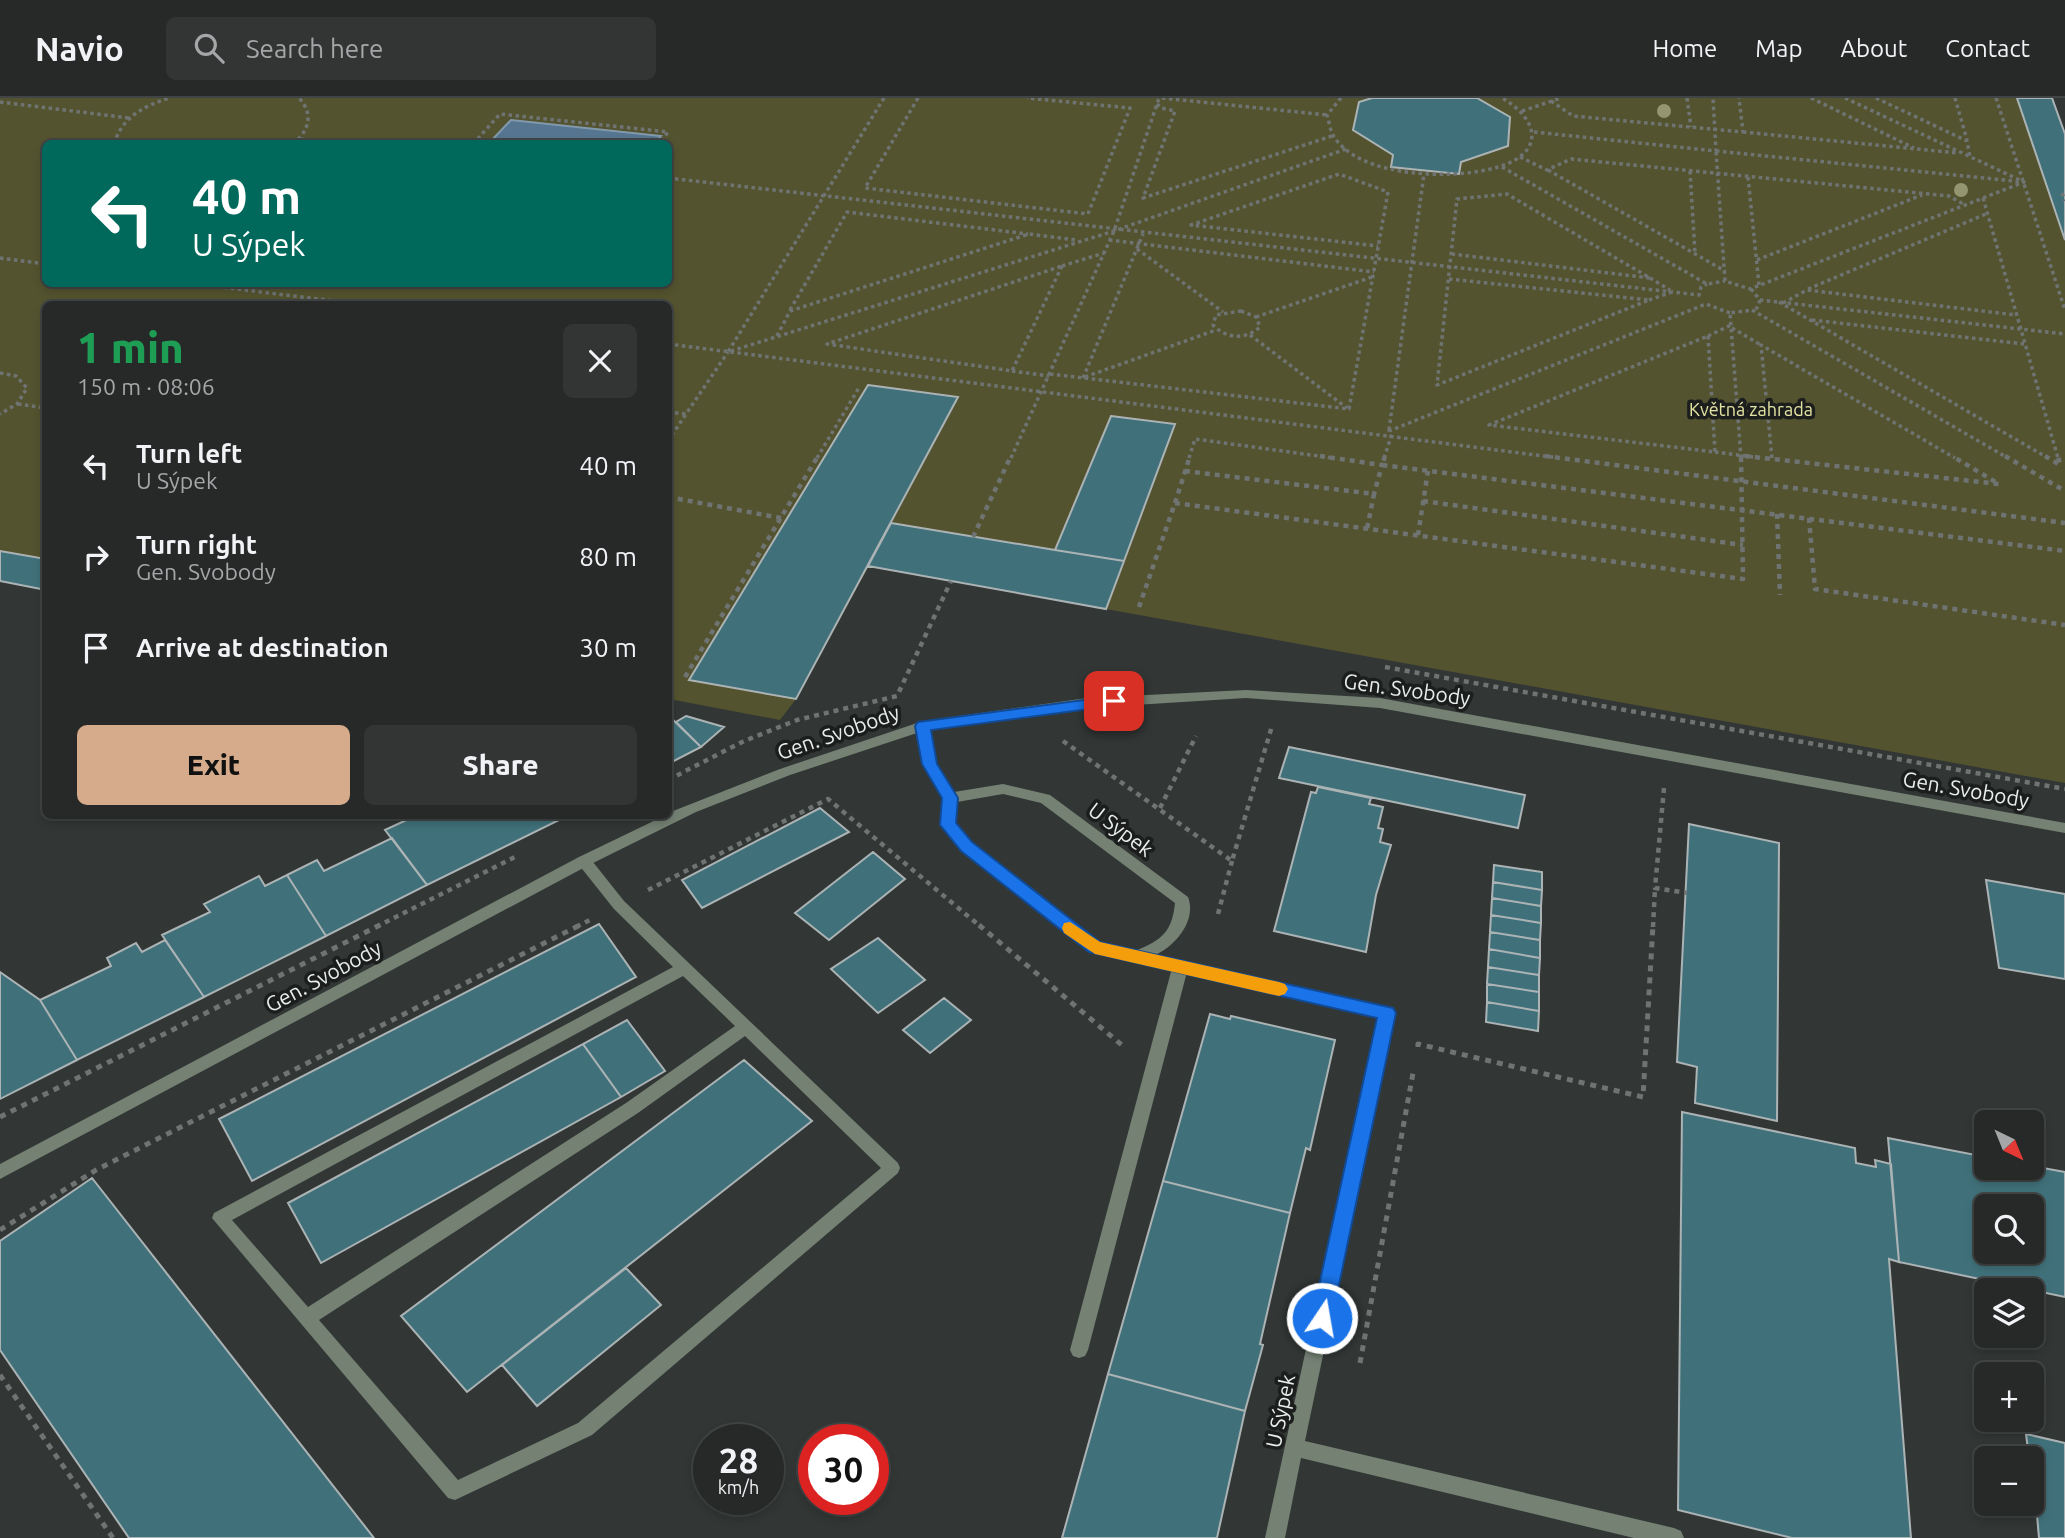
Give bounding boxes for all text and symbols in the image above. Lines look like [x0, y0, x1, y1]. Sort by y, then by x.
search box [166, 17, 656, 80]
icon: search [190, 29, 228, 67]
text: Navio [35, 30, 124, 67]
text: Search here [246, 34, 383, 63]
text: Home [1652, 35, 1717, 62]
text: Map [1755, 35, 1802, 62]
text: About [1840, 35, 1907, 62]
text: Contact [1945, 35, 2030, 62]
icon: left [77, 168, 168, 259]
text: 40 m [192, 168, 301, 223]
text: U Sýpek [192, 226, 306, 262]
text: 1 min [77, 324, 184, 371]
button: close [563, 324, 637, 398]
text: 150 m · 08:06 [77, 374, 215, 399]
park label: Květná zahrada [1689, 399, 1813, 419]
text: Turn left [136, 439, 242, 468]
icon: left [77, 447, 115, 485]
text: 40 m [579, 451, 637, 480]
text: U Sýpek [136, 468, 218, 493]
text: Turn right [136, 530, 257, 559]
icon: right [77, 538, 115, 576]
text: 80 m [579, 542, 637, 571]
text: Gen. Svobody [136, 559, 276, 584]
icon: arrive [77, 629, 115, 667]
text: Arrive at destination [136, 633, 389, 662]
text: 30 m [579, 633, 637, 662]
street label: Gen. Svobody [1342, 668, 1472, 710]
pin [1084, 671, 1144, 731]
icon: arrive [1095, 682, 1133, 720]
street label: Gen. Svobody [774, 700, 902, 764]
button: Exit [77, 725, 350, 805]
button: Share [364, 725, 637, 805]
street label: Gen. Svobody [1901, 766, 2031, 812]
street label: U Sýpek [1084, 797, 1158, 861]
street label: Gen. Svobody [261, 935, 385, 1017]
north arrow [1974, 1110, 2044, 1180]
map controls [1974, 1110, 2044, 1516]
button: search [1974, 1194, 2044, 1264]
button: layers [1974, 1278, 2044, 1348]
position arrow [1285, 1281, 1359, 1355]
button: + [1974, 1362, 2044, 1432]
street label: U Sýpek [1261, 1372, 1300, 1450]
speed limit sign: 30 [798, 1424, 889, 1515]
text: 28 [719, 1440, 758, 1480]
button: − [1974, 1446, 2044, 1516]
text: km/h [718, 1477, 759, 1497]

